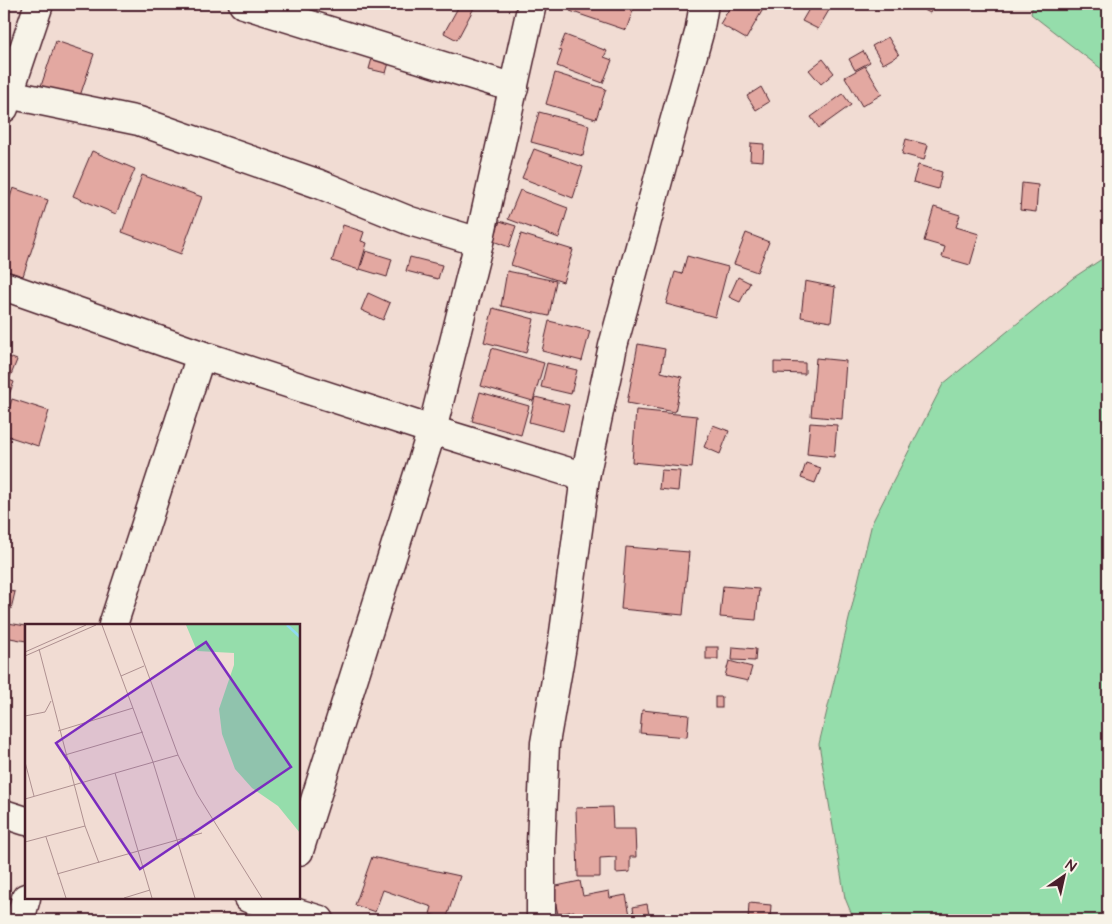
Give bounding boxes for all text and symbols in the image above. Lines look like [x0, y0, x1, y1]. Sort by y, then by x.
inset map [25, 624, 300, 899]
north arrow [1040, 852, 1090, 902]
text: N [1061, 855, 1080, 877]

